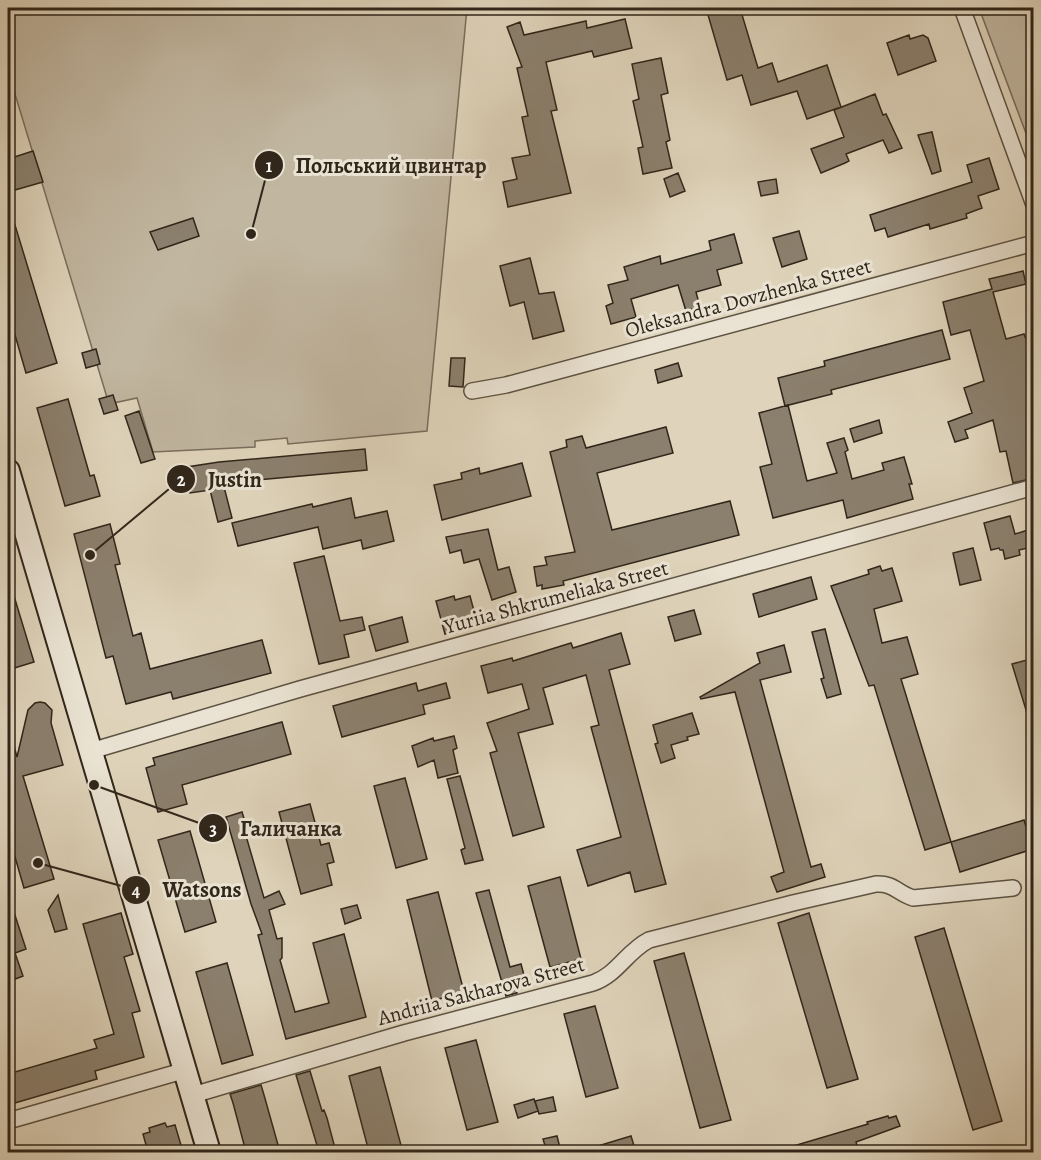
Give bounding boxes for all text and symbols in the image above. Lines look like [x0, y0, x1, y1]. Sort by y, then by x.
callout: Польський цвинтар [254, 145, 498, 185]
text: Польський цвинтар [296, 151, 487, 181]
text: 1 [266, 154, 273, 178]
street label: Oleksandra Dovzhenka Street [622, 252, 874, 344]
callout: Justin [166, 459, 274, 499]
text: Justin [208, 465, 262, 495]
text: 2 [177, 468, 186, 492]
street label: Yuriia Shkrumeliaka Street [440, 554, 671, 641]
callout: Галичанка [198, 808, 354, 848]
text: Галичанка [240, 814, 343, 844]
text: 3 [209, 817, 217, 841]
callout: Watsons [121, 870, 254, 910]
text: Watsons [161, 875, 242, 905]
text: 4 [132, 878, 141, 902]
street label: Andriia Sakharova Street [374, 950, 588, 1032]

